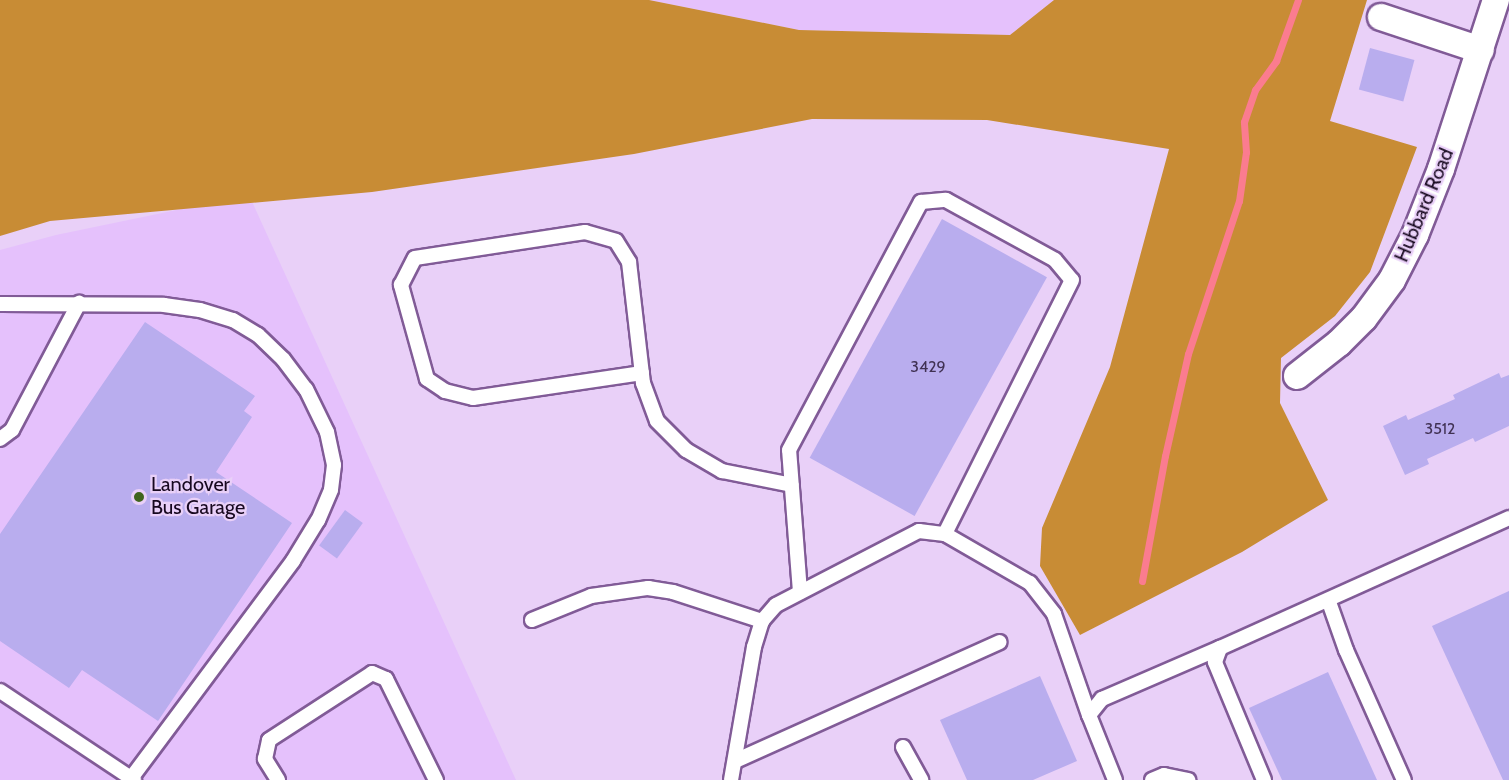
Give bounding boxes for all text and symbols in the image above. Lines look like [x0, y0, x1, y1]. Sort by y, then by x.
street label: Hubbard Road [1389, 145, 1459, 265]
house number: 3429 [910, 357, 946, 377]
house number: 3512 [1425, 419, 1455, 439]
place label: Landover Bus Garage [151, 473, 245, 520]
marker: Landover Bus Garage [132, 490, 146, 504]

